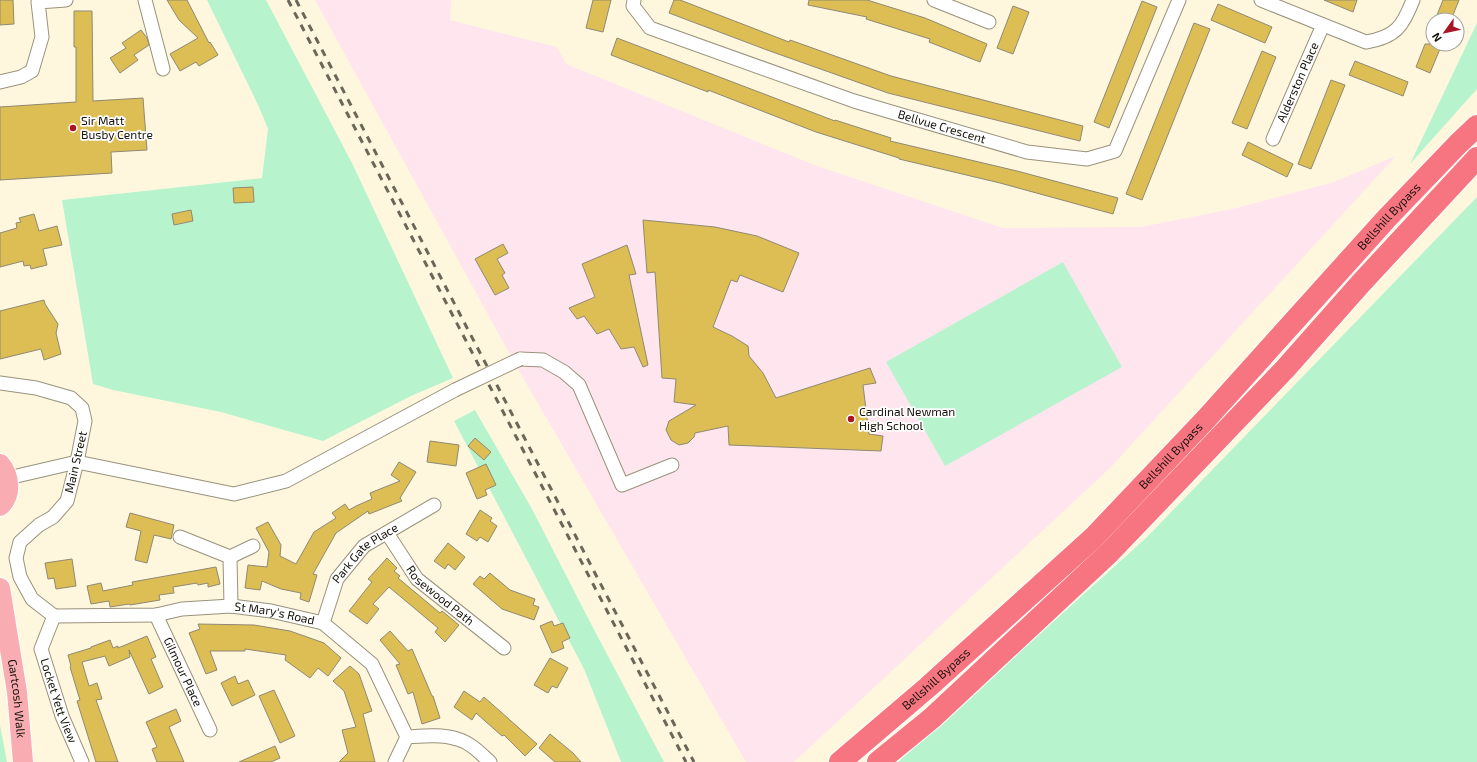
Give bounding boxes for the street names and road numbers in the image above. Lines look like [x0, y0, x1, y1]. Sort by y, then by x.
street label: Alderston Place [1273, 40, 1321, 124]
street label: Bellvue Crescent [896, 106, 988, 146]
street label: Bellshill Bypass [1354, 180, 1423, 252]
street label: Bellshill Bypass [1135, 419, 1205, 491]
street label: Main Street [61, 429, 89, 494]
street label: Park Gate Place [329, 520, 400, 585]
street label: Rosewood Path [404, 563, 477, 628]
street label: St Mary's Road [234, 599, 316, 627]
street label: Gilmour Place [161, 635, 206, 709]
street label: Bellshill Bypass [899, 645, 972, 712]
street label: Locket Yett View [38, 656, 81, 745]
street label: Gartcosh Walk [6, 658, 29, 739]

